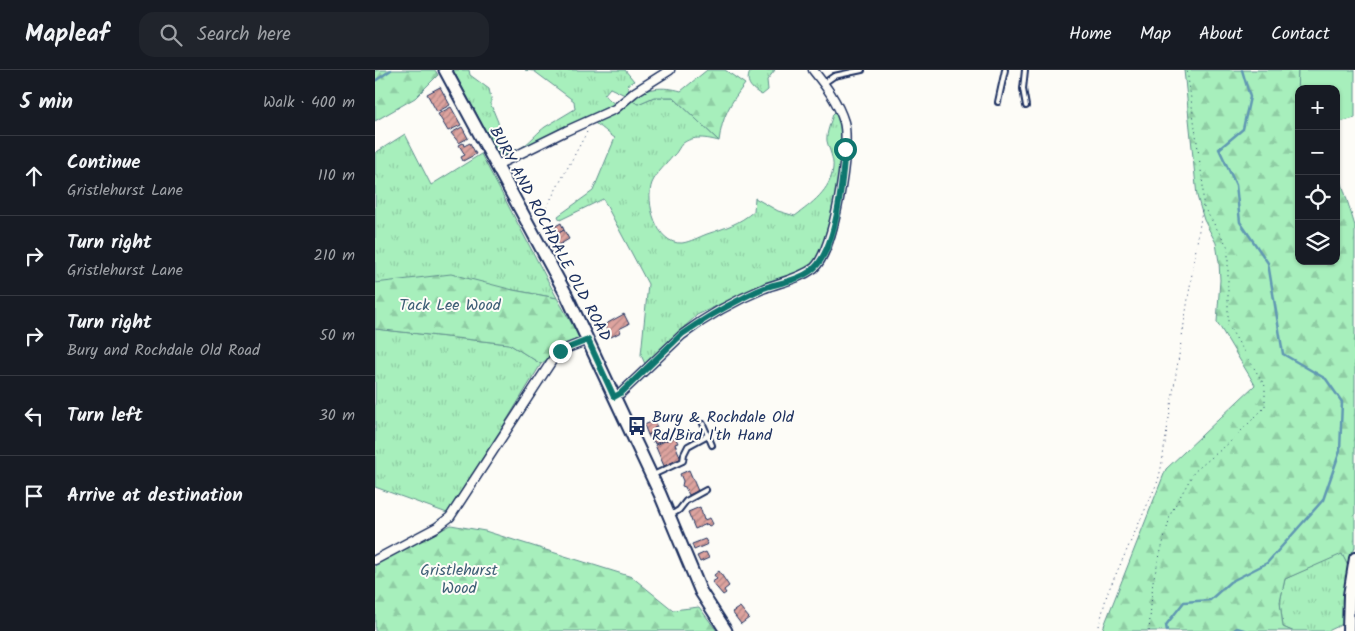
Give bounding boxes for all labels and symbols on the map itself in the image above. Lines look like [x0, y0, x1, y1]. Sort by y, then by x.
street label: BURY AND ROCHDALE OLD ROAD [483, 122, 617, 346]
route start [834, 138, 857, 161]
park label: Tack Lee Wood [399, 293, 502, 318]
route end [549, 340, 572, 363]
place label: Bury & Rochdale Old Rd/Bird I'th Hand [652, 405, 795, 448]
bus stop icon: Bury & Rochdale Old Rd/Bird I'th Hand [626, 415, 648, 437]
park label: Gristlehurst Wood [420, 558, 499, 601]

